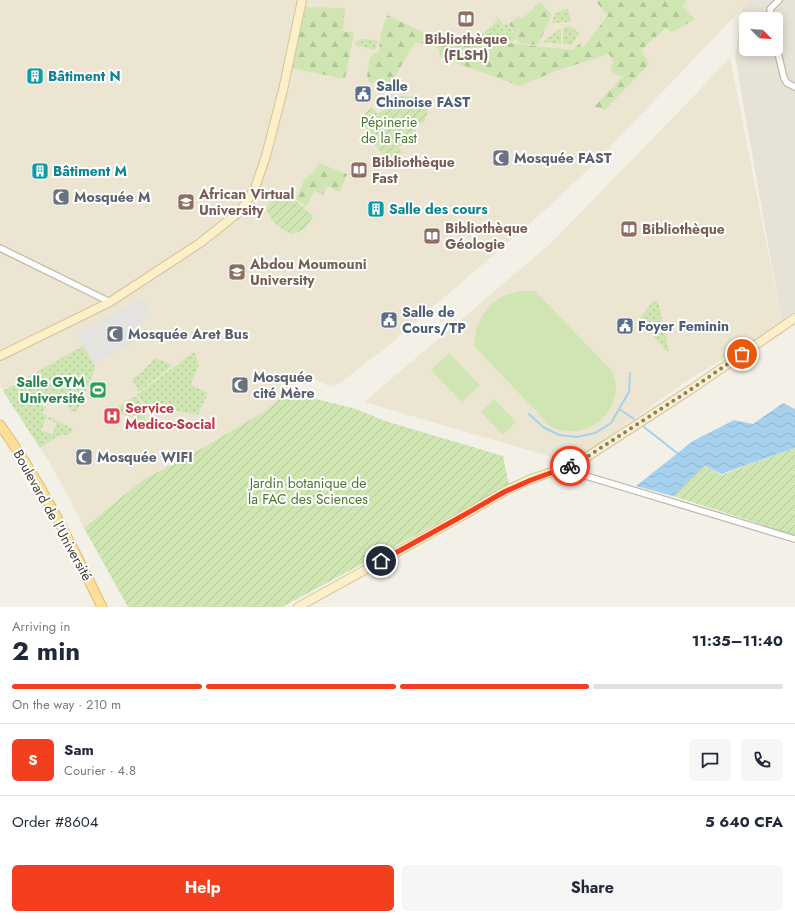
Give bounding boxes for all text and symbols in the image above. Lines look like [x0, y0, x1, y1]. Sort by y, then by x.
library icon: Bibliothèque (FLSH) [456, 9, 476, 29]
north arrow [739, 12, 783, 56]
map controls [739, 12, 783, 56]
place label: Bibliothèque (FLSH) [425, 29, 507, 65]
building icon: Bâtiment N [25, 66, 45, 86]
place label: Bâtiment N [48, 66, 121, 86]
place label: Salle Chinoise FAST [376, 76, 470, 112]
public building icon: Salle Chinoise FAST [353, 84, 373, 104]
park label: Pépinerie de la Fast [361, 112, 418, 148]
mosque icon: Mosquée FAST [491, 148, 511, 168]
place label: Mosquée FAST [514, 148, 612, 168]
place label: Bibliothèque Fast [372, 152, 455, 188]
library icon: Bibliothèque Fast [349, 160, 369, 180]
building icon: Bâtiment M [30, 161, 50, 181]
place label: Bâtiment M [53, 161, 127, 181]
place label: African Virtual University [198, 184, 294, 220]
mosque icon: Mosquée M [51, 187, 71, 207]
place label: Mosquée M [74, 187, 151, 207]
school or university icon: African Virtual University [176, 192, 196, 212]
building icon: Salle des cours [366, 199, 386, 219]
place label: Salle des cours [389, 199, 488, 219]
place label: Bibliothèque Géologie [445, 218, 528, 254]
library icon: Bibliothèque [619, 219, 639, 239]
place label: Bibliothèque [642, 219, 725, 239]
library icon: Bibliothèque Géologie [422, 226, 442, 246]
place label: Abdou Moumouni University [249, 254, 367, 290]
school or university icon: Abdou Moumouni University [227, 262, 247, 282]
place label: Salle de Cours/TP [402, 302, 466, 338]
public building icon: Salle de Cours/TP [379, 310, 399, 330]
public building icon: Foyer Feminin [615, 316, 635, 336]
place label: Foyer Feminin [638, 316, 729, 336]
mosque icon: Mosquée Aret Bus [105, 324, 125, 344]
place label: Mosquée Aret Bus [128, 324, 249, 344]
pin [725, 337, 759, 371]
icon: bag [731, 343, 753, 365]
place label: Mosquée cité Mère [253, 367, 315, 403]
place label: Salle GYM Université [16, 372, 85, 408]
mosque icon: Mosquée cité Mère [230, 375, 250, 395]
sports icon: Salle GYM Université [88, 380, 108, 400]
place label: Service Medico-Social [125, 398, 215, 434]
hospital icon: Service Medico-Social [102, 406, 122, 426]
street label: Boulevard de l'Université [9, 446, 97, 584]
courier [550, 446, 590, 486]
mosque icon: Mosquée WIFI [74, 447, 94, 467]
place label: Mosquée WIFI [97, 447, 193, 467]
icon: bike [559, 455, 581, 477]
park label: Jardin botanique de la FAC des Sciences [248, 473, 368, 509]
pin [364, 544, 398, 578]
icon: home [370, 550, 392, 572]
text: Arriving in [12, 617, 70, 636]
text: 11:35–11:40 [692, 630, 783, 652]
text: 2 min [12, 632, 80, 670]
text: On the way · 210 m [12, 695, 121, 714]
text: Sam [64, 739, 94, 761]
button: chat [689, 739, 731, 781]
button: phone [741, 739, 783, 781]
text: S [28, 749, 38, 771]
text: Courier · 4.8 [64, 761, 136, 780]
text: Order #8604 [12, 811, 99, 833]
text: 5 640 CFA [705, 811, 783, 833]
button: Help [12, 865, 394, 911]
button: Share [402, 865, 783, 911]

